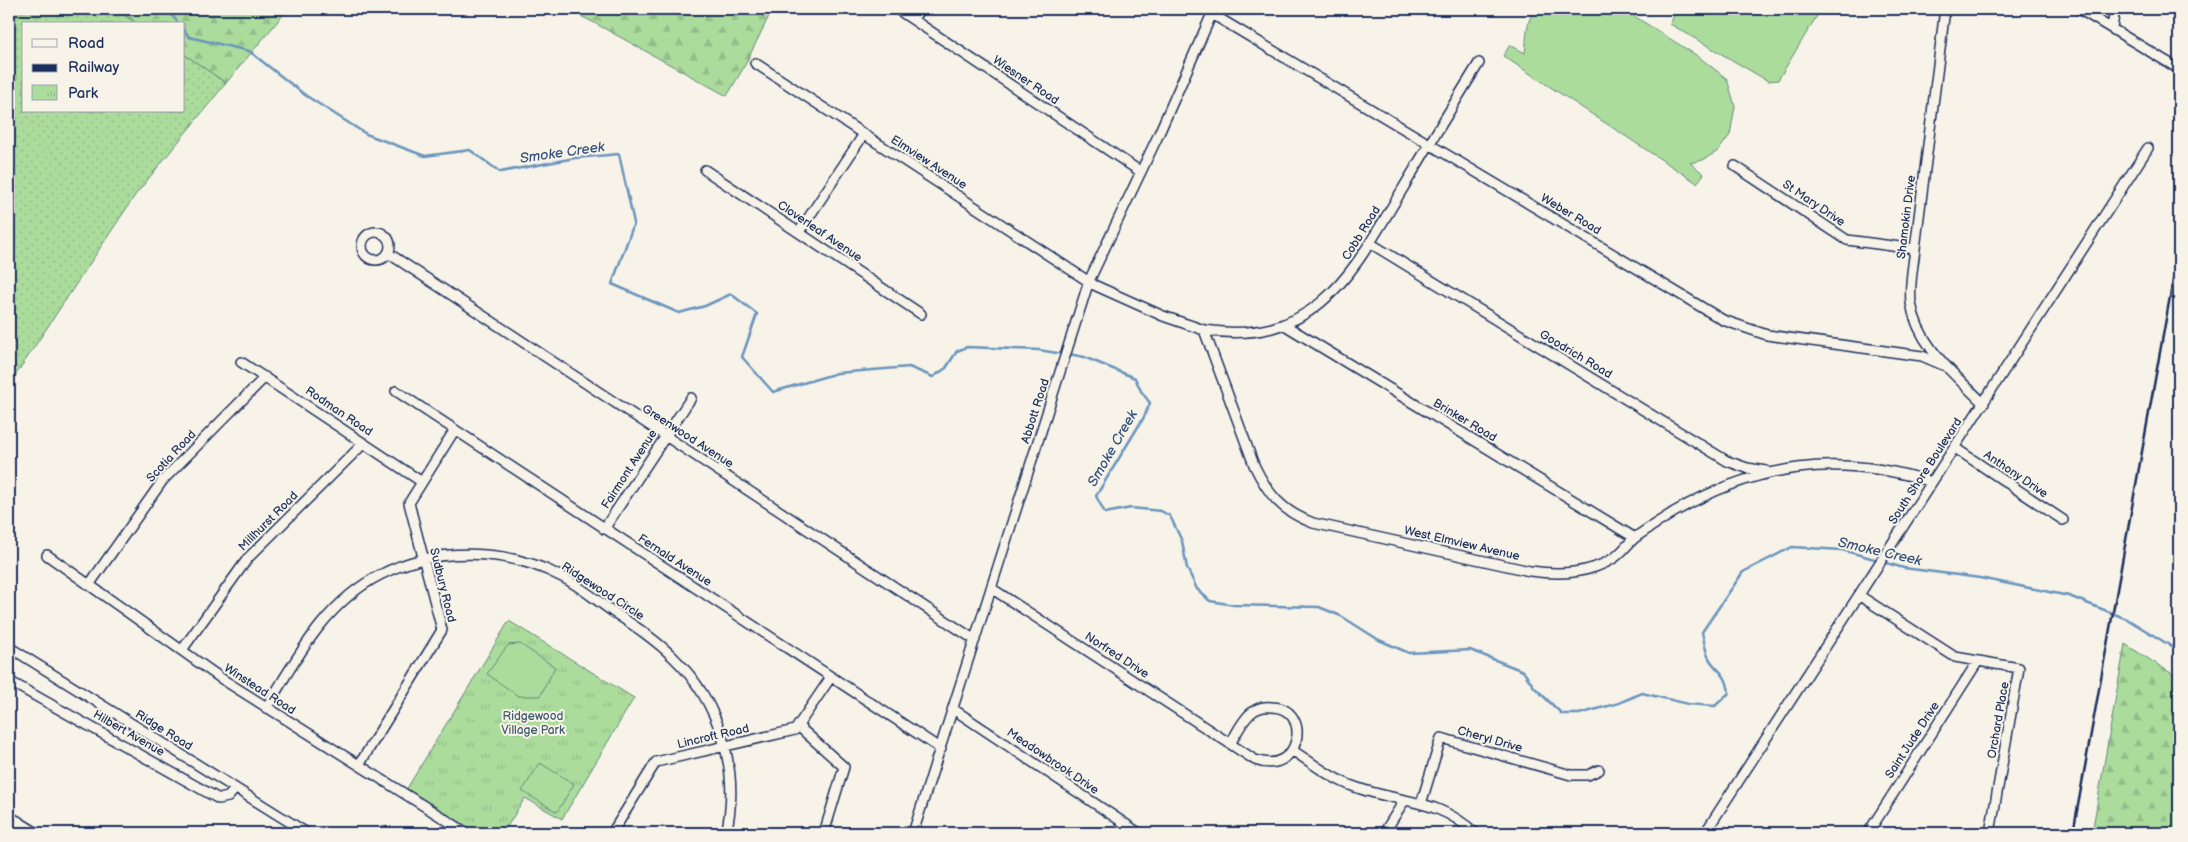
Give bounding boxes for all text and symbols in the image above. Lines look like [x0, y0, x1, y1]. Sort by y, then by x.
legend [22, 22, 185, 112]
text: Road [68, 34, 104, 53]
street label: Wiesner Road [990, 53, 1062, 108]
text: Railway [68, 58, 119, 77]
text: Park [68, 84, 99, 103]
street label: Elmview Avenue [888, 132, 970, 193]
water label: Smoke Creek [519, 138, 607, 167]
street label: Shamokin Drive [1894, 174, 1919, 260]
street label: St Mary Drive [1780, 177, 1848, 230]
street label: Weber Road [1538, 191, 1604, 238]
street label: Cloverleaf Avenue [775, 198, 865, 265]
street label: Cobb Road [1339, 203, 1384, 263]
street label: Goodrich Road [1537, 327, 1615, 382]
street label: Abbott Road [1018, 377, 1053, 445]
street label: Rodman Road [302, 383, 375, 439]
street label: Brinker Road [1430, 396, 1499, 445]
street label: Greenwood Avenue [639, 401, 736, 472]
water label: Smoke Creek [1084, 406, 1142, 490]
street label: South Shore Boulevard [1885, 415, 1965, 527]
street label: Scotia Road [143, 427, 199, 486]
street label: Fairmont Avenue [598, 427, 661, 512]
street label: Anthony Drive [1981, 447, 2051, 501]
street label: Millhurst Road [235, 488, 301, 554]
street label: West Elmview Avenue [1403, 523, 1521, 564]
street label: Fernald Avenue [635, 531, 714, 590]
water label: Smoke Creek [1836, 534, 1925, 570]
street label: Sudbury Road [426, 546, 459, 624]
street label: Ridgewood Circle [559, 559, 647, 624]
street label: Norfred Drive [1082, 629, 1152, 682]
street label: Winstead Road [221, 661, 298, 718]
street label: Orchard Place [1984, 681, 2013, 760]
street label: Saint Jude Drive [1882, 699, 1943, 781]
street label: Hilbert Avenue [90, 707, 167, 760]
street label: Ridge Road [132, 707, 195, 754]
park label: Ridgewood Village Park [501, 709, 565, 738]
street label: Lincroft Road [676, 721, 751, 752]
street label: Cheryl Drive [1456, 723, 1524, 756]
street label: Meadowbrook Drive [1004, 725, 1102, 798]

